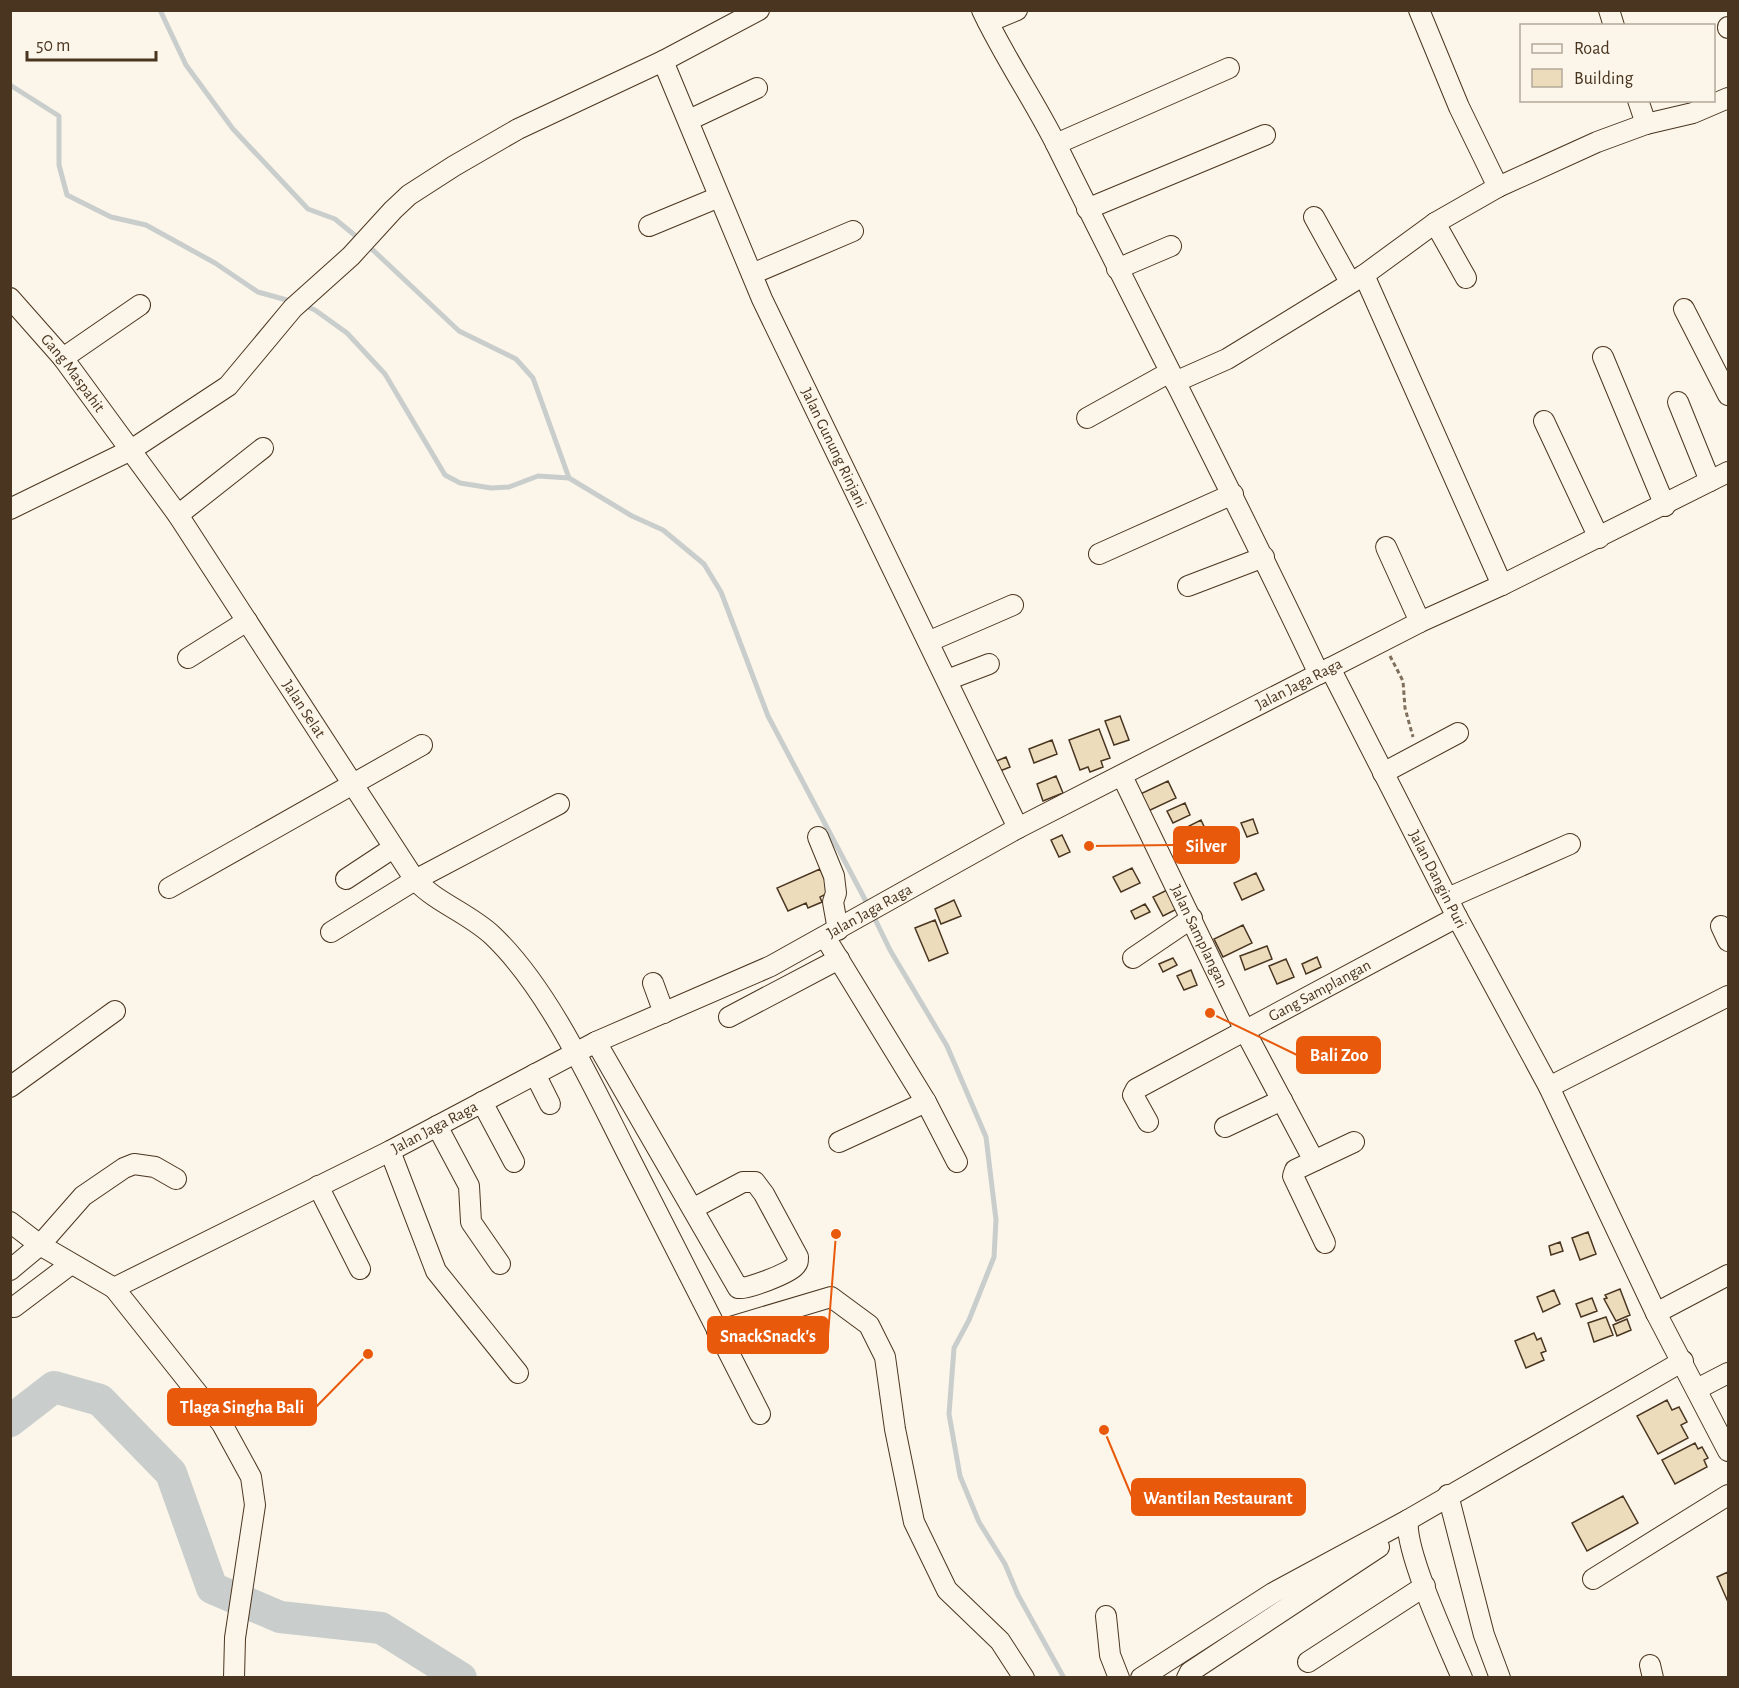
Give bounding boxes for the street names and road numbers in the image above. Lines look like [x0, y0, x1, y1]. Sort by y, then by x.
street label: Gang Maspahit [38, 331, 108, 415]
street label: Jalan Gunung Rinjani [798, 385, 870, 510]
street label: Jalan Jaga Raga [1253, 655, 1345, 713]
street label: Jalan Selat [280, 677, 328, 741]
street label: Jalan Dangin Puri [1406, 828, 1469, 931]
street label: Jalan Jaga Raga [824, 881, 915, 941]
street label: Jalan Samplangan [1168, 882, 1231, 990]
street label: Gang Samplangan [1266, 957, 1373, 1024]
street label: Jalan Jaga Raga [389, 1098, 480, 1157]

